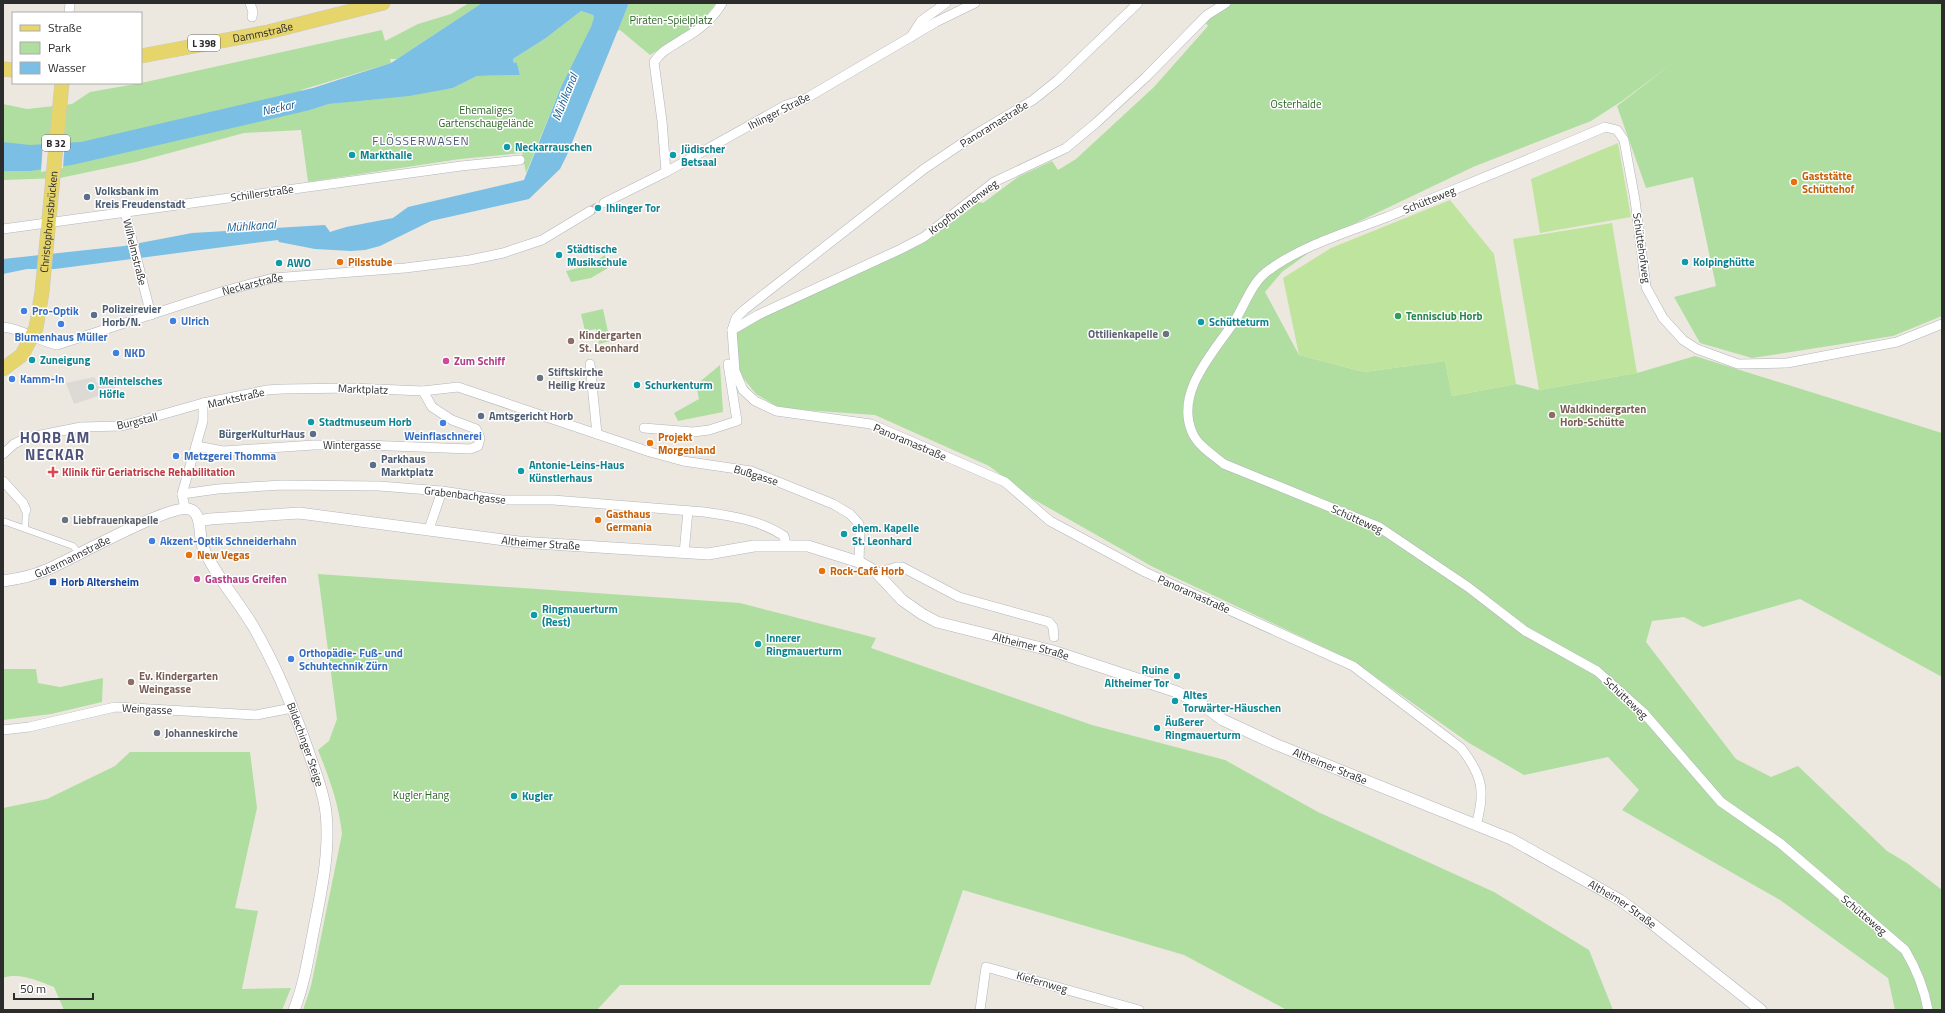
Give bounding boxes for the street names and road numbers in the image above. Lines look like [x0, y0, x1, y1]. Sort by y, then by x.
street label: Dammstraße [231, 18, 295, 47]
road number: L 398 [188, 35, 220, 51]
street label: Ihlinger Straße [745, 88, 813, 134]
street label: Panoramastraße [957, 96, 1032, 151]
road number: B 32 [42, 135, 70, 151]
street label: Christophorusbrücken [36, 170, 62, 273]
street label: Kropfbrunnenweg [925, 175, 1001, 238]
street label: Schillerstraße [229, 181, 295, 205]
street label: Schütteweg [1400, 182, 1458, 218]
street label: Schüttehofweg [1629, 212, 1655, 284]
street label: Wilhelmstraße [119, 217, 151, 287]
street label: Neckarstraße [220, 269, 284, 299]
street label: Marktplatz [338, 380, 388, 398]
street label: Marktstraße [206, 384, 266, 412]
street label: Burgstall [115, 409, 159, 433]
street label: Panoramastraße [871, 419, 949, 465]
street label: Wintergasse [323, 437, 382, 453]
street label: Bußgasse [732, 461, 781, 489]
street label: Grabenbachgasse [423, 482, 507, 508]
street label: Schütteweg [1329, 500, 1386, 538]
street label: Gutermannstraße [32, 531, 113, 582]
street label: Altheimer Straße [500, 532, 581, 554]
street label: Panoramastraße [1155, 571, 1233, 617]
street label: Altheimer Straße [991, 628, 1072, 664]
street label: Schütteweg [1600, 673, 1652, 723]
street label: Weingasse [121, 700, 173, 718]
street label: Bildechinger Steige [283, 700, 328, 789]
street label: Altheimer Straße [1290, 744, 1370, 788]
street label: Altheimer Straße [1585, 876, 1660, 932]
street label: Schütteweg [1838, 891, 1891, 939]
street label: Kiefernweg [1015, 967, 1070, 997]

